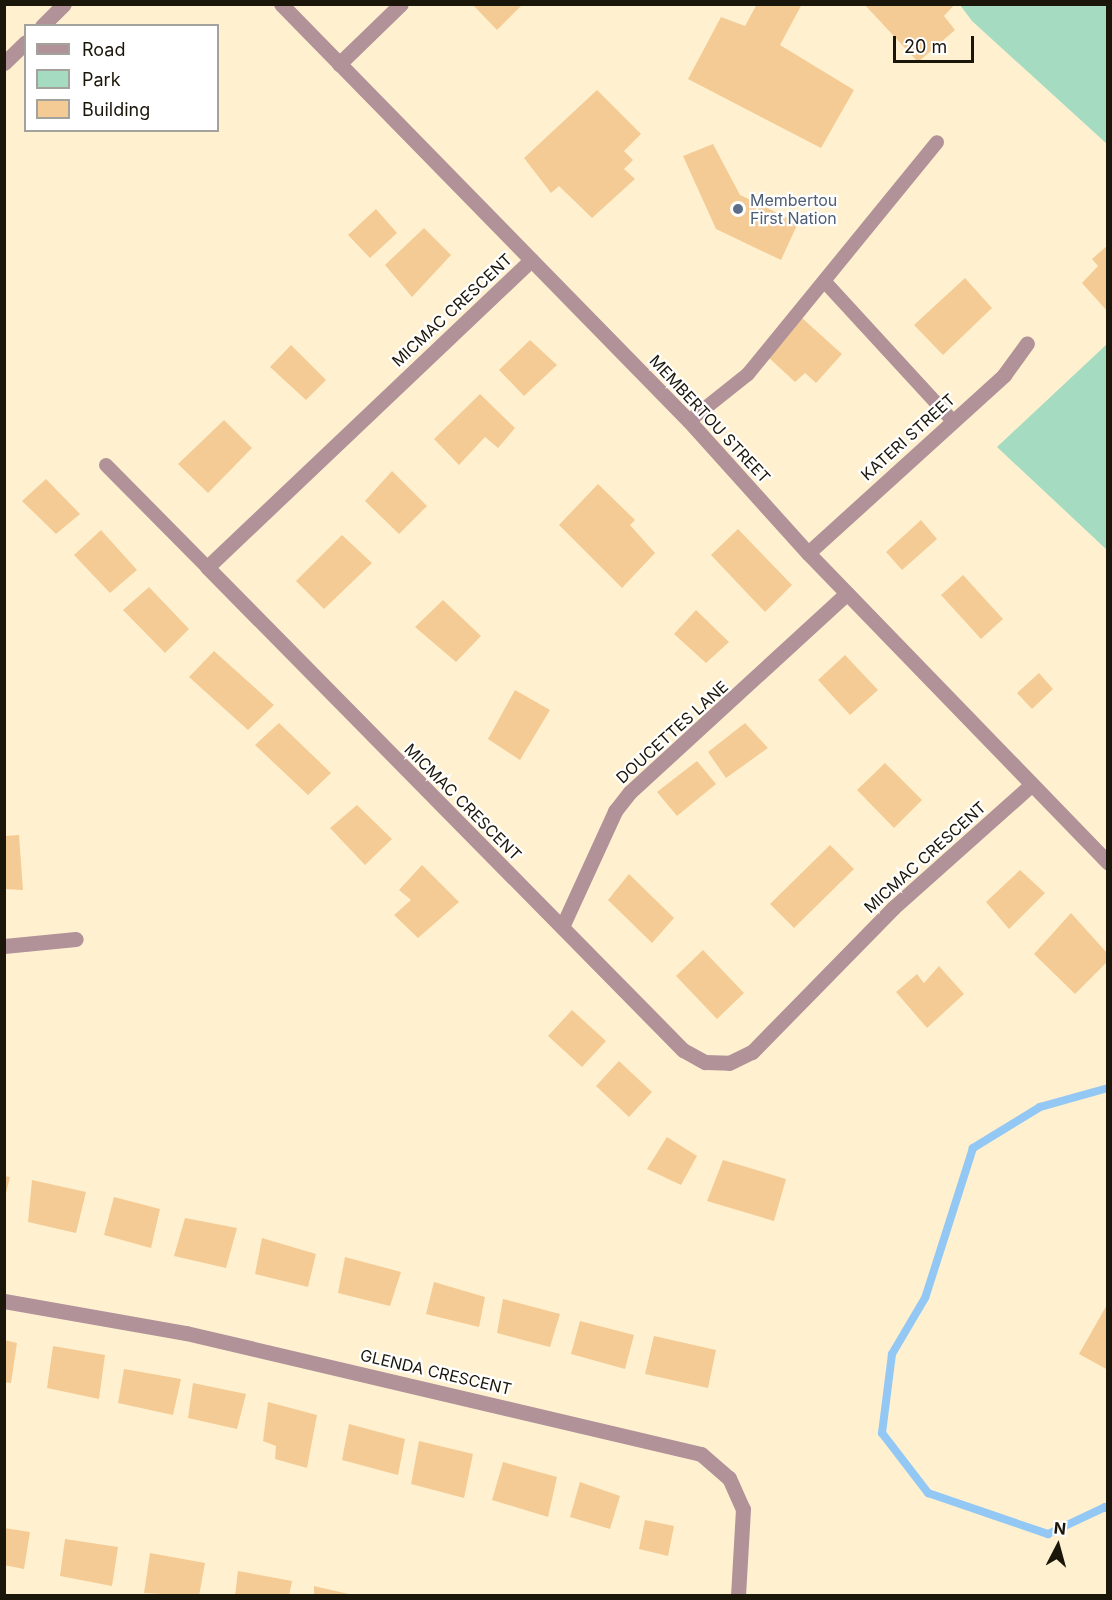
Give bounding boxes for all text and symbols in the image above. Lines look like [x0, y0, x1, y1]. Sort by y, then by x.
legend [24, 24, 219, 132]
scale bar [896, 24, 977, 62]
text: 20 m [904, 36, 947, 57]
text: Road [82, 39, 125, 60]
text: Park [82, 69, 121, 90]
text: Building [82, 99, 150, 120]
place label: Membertou First Nation [750, 190, 837, 228]
marker: Membertou First Nation [731, 202, 745, 216]
street label: MICMAC CRESCENT [388, 249, 516, 371]
street label: MEMBERTOU STREET [646, 351, 774, 487]
street label: KATERI STREET [857, 390, 959, 484]
street label: DOUCETTES LANE [612, 677, 732, 787]
street label: MICMAC CRESCENT [401, 740, 525, 864]
street label: MICMAC CRESCENT [860, 797, 990, 917]
street label: GLENDA CRESCENT [358, 1345, 514, 1399]
north arrow [1028, 1516, 1088, 1576]
text: N [1053, 1518, 1067, 1539]

